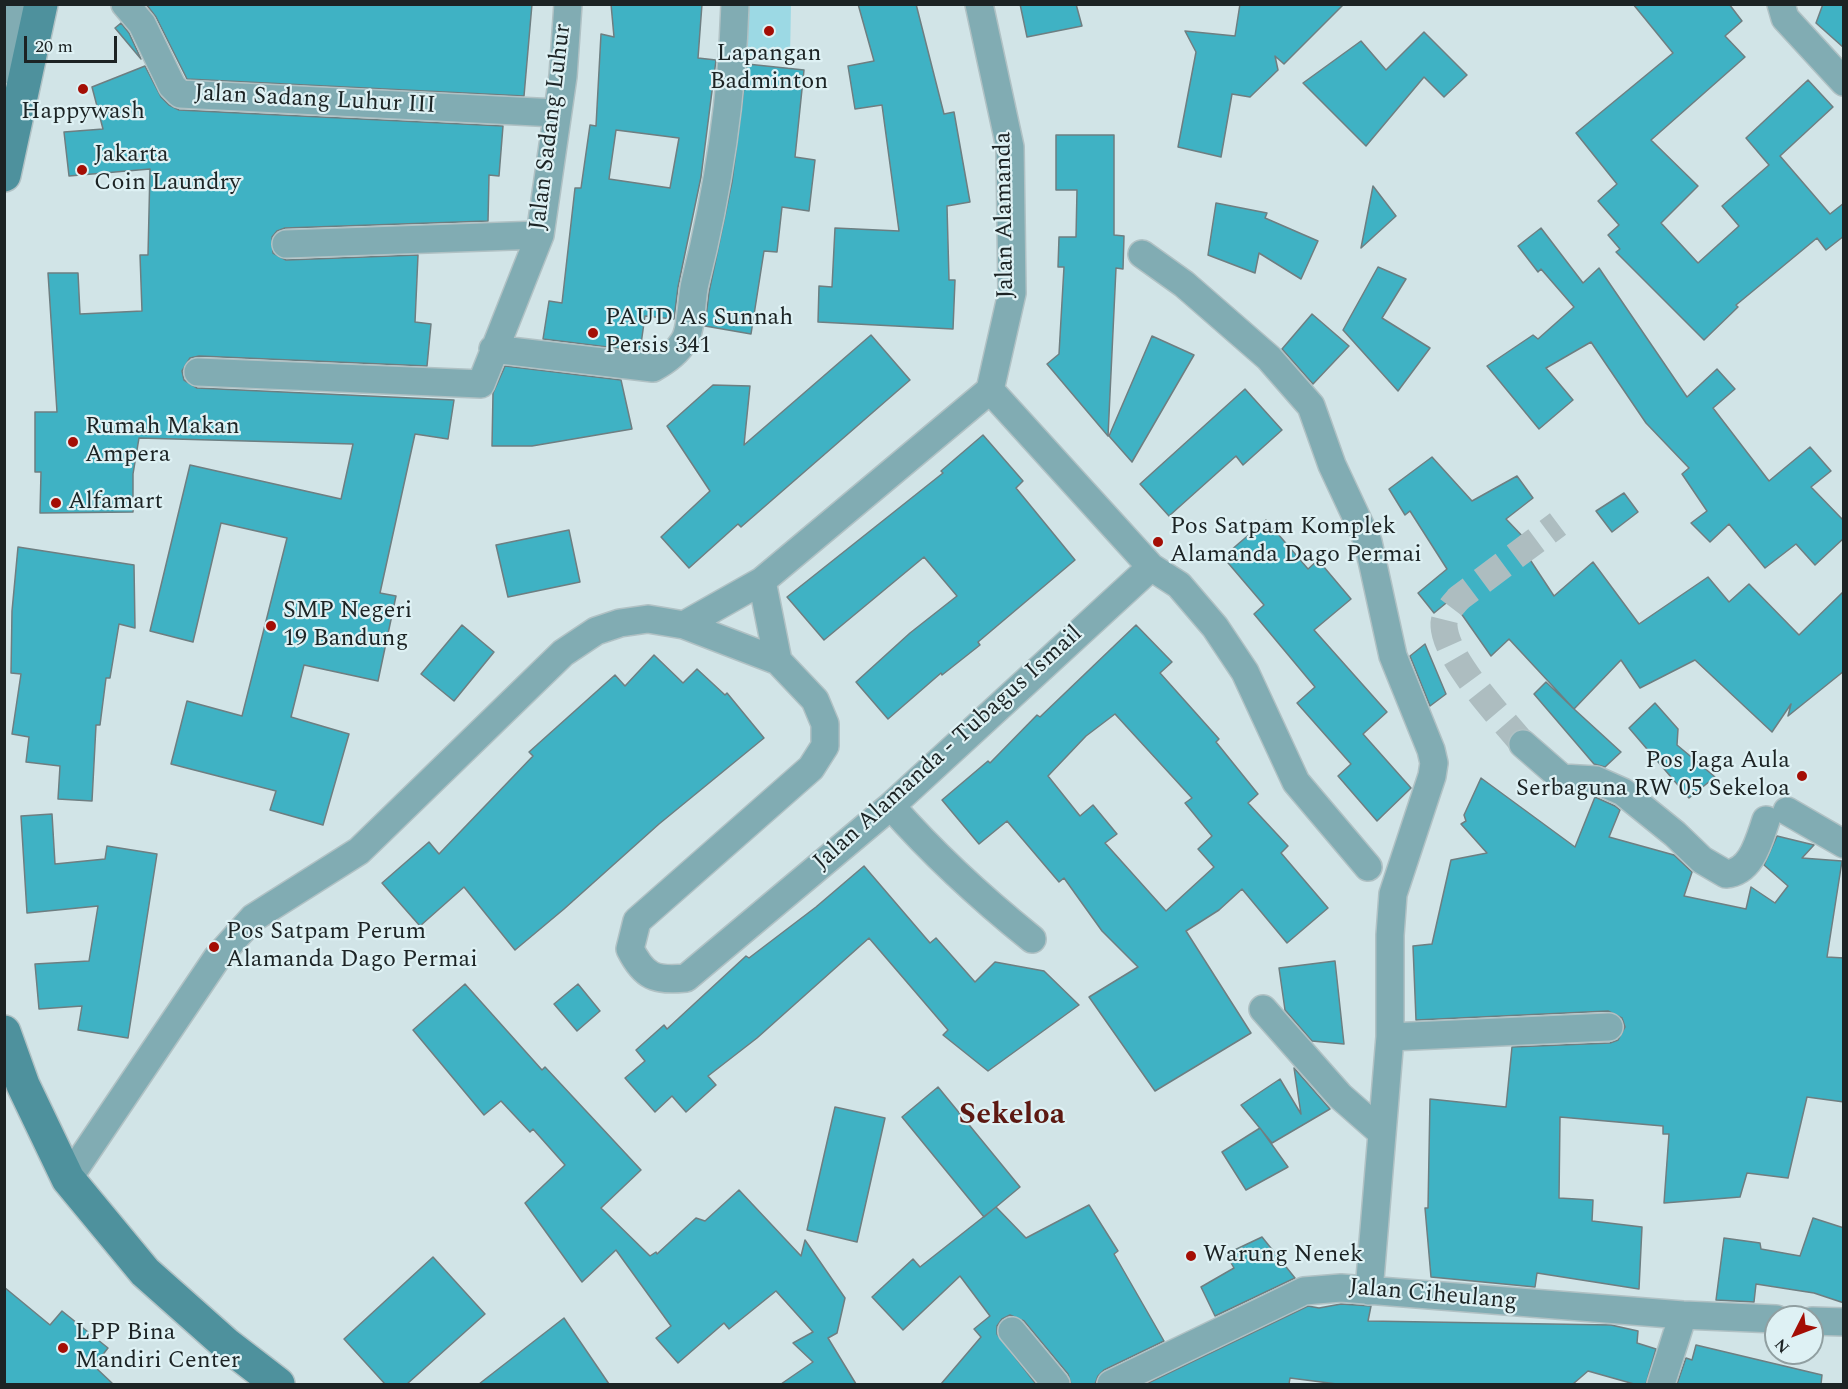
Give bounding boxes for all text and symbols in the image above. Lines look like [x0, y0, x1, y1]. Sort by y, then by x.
street label: Jalan Sadang Luhur [525, 22, 579, 232]
scale bar [27, 24, 120, 62]
marker: Lapangan Badminton [762, 24, 776, 38]
text: 20 m [35, 33, 73, 60]
place label: Lapangan Badminton [710, 41, 828, 97]
street label: Jalan Sadang Luhur III [194, 80, 436, 122]
marker: Happywash [76, 82, 90, 96]
place label: Happywash [21, 99, 145, 127]
street label: Jalan Alamanda [990, 131, 1022, 299]
place label: Jakarta Coin Laundry [94, 142, 241, 198]
marker: Jakarta Coin Laundry [75, 163, 89, 177]
place label: PAUD As Sunnah Persis 341 [605, 305, 793, 361]
marker: PAUD As Sunnah Persis 341 [586, 326, 600, 340]
place label: Rumah Makan Ampera [85, 414, 240, 470]
marker: Rumah Makan Ampera [66, 435, 80, 449]
place label: Alfamart [68, 489, 163, 517]
marker: Alfamart [49, 496, 63, 510]
place label: Pos Satpam Komplek Alamanda Dago Permai [1170, 514, 1422, 570]
marker: Pos Satpam Komplek Alamanda Dago Permai [1151, 535, 1165, 549]
place label: SMP Negeri 19 Bandung [283, 598, 412, 654]
marker: SMP Negeri 19 Bandung [264, 619, 278, 633]
street label: Jalan Alamanda - Tubagus Ismail [809, 621, 1089, 877]
place label: Pos Jaga Aula Serbaguna RW 05 Sekeloa [1516, 748, 1790, 804]
marker: Pos Jaga Aula Serbaguna RW 05 Sekeloa [1795, 769, 1809, 783]
place label: Pos Satpam Perum Alamanda Dago Permai [226, 919, 478, 975]
marker: Pos Satpam Perum Alamanda Dago Permai [207, 940, 221, 954]
district label: Sekeloa [959, 1099, 1065, 1135]
place label: Warung Nenek [1203, 1242, 1364, 1270]
marker: Warung Nenek [1184, 1249, 1198, 1263]
street label: Jalan Ciheulang [1348, 1274, 1518, 1318]
north arrow [1764, 1305, 1824, 1365]
place label: LPP Bina Mandiri Center [75, 1320, 240, 1376]
text: N [1769, 1333, 1795, 1359]
marker: LPP Bina Mandiri Center [56, 1341, 70, 1355]

